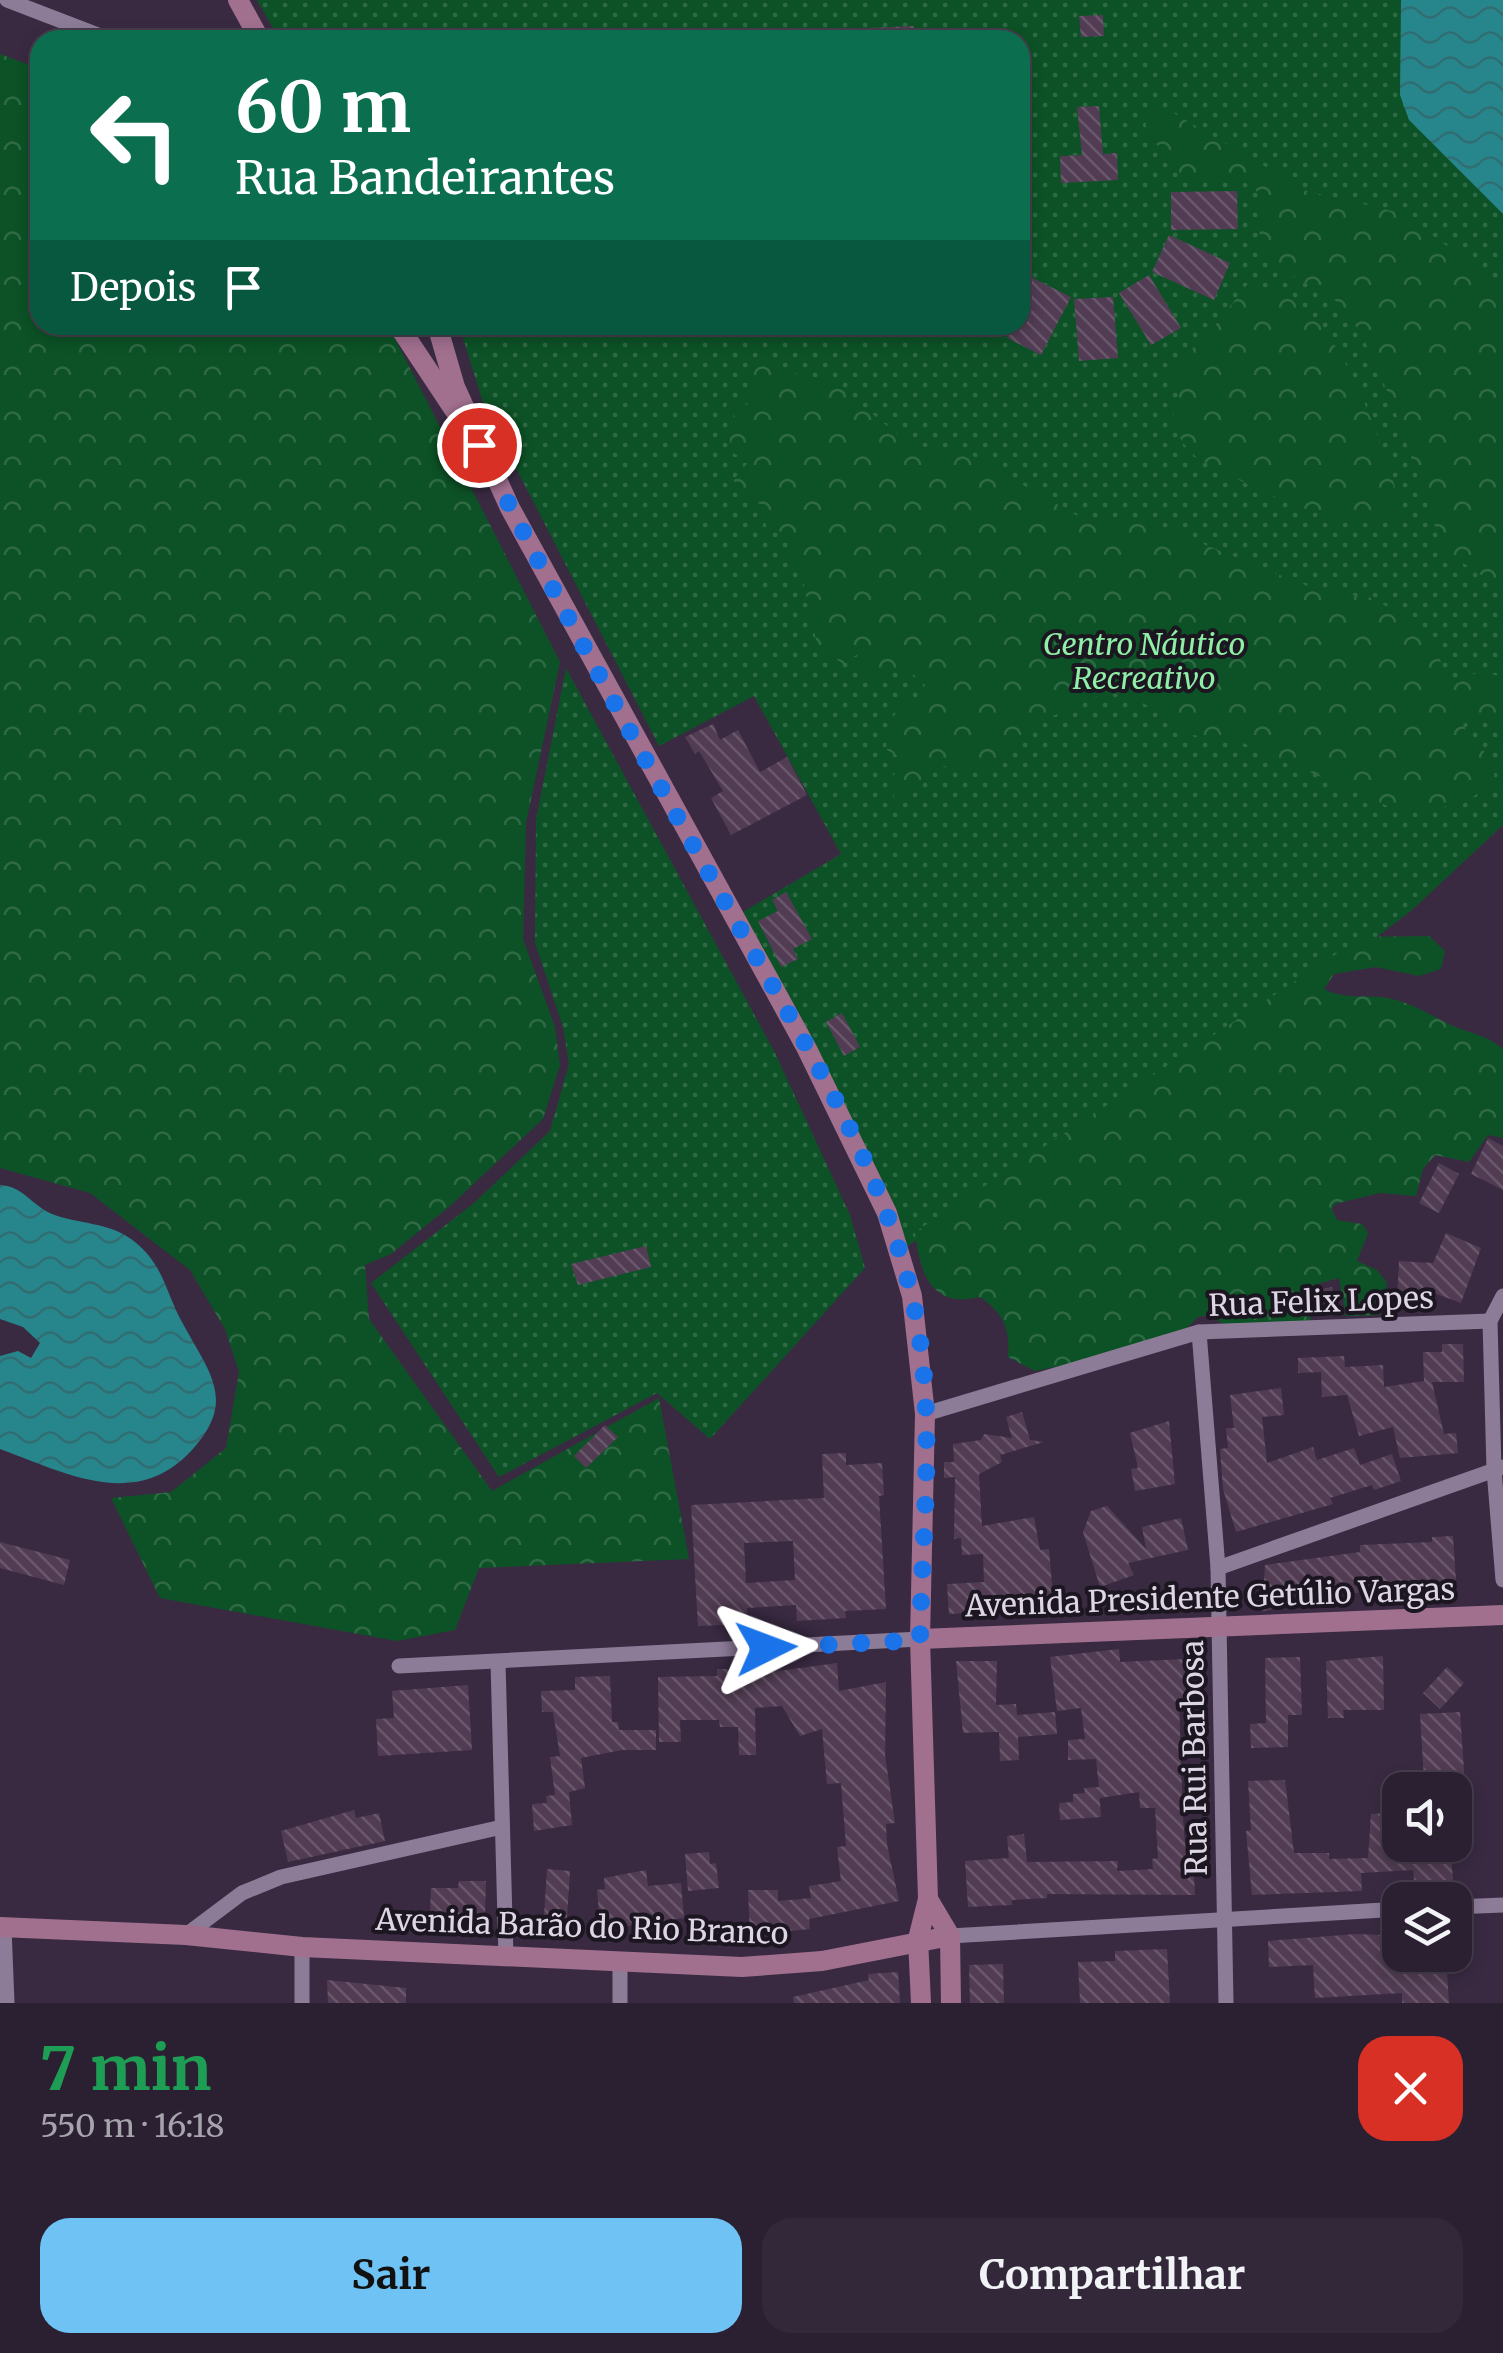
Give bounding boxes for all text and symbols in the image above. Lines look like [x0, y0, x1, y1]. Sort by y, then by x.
text: 60 m [235, 63, 411, 151]
icon: left [70, 70, 200, 200]
text: Rua Bandeirantes [235, 150, 615, 206]
icon: arrive [216, 260, 271, 315]
text: Depois [70, 264, 196, 311]
pin [437, 403, 522, 488]
icon: arrive [452, 418, 507, 473]
park label: Centro Náutico Recreativo [1043, 625, 1245, 697]
street label: Rua Felix Lopes [1208, 1278, 1434, 1324]
street label: Avenida Presidente Getúlio Vargas [963, 1569, 1456, 1625]
position arrow [714, 1596, 818, 1700]
street label: Rua Rui Barbosa [1173, 1640, 1215, 1876]
map controls [1382, 1772, 1472, 1972]
button: sound [1382, 1772, 1472, 1862]
button: layers [1382, 1882, 1472, 1972]
street label: Avenida Barão do Rio Branco [374, 1900, 789, 1952]
text: 7 min [40, 2031, 212, 2106]
button: close [1358, 2036, 1463, 2141]
text: 550 m · 16:18 [40, 2106, 225, 2146]
button: Sair [40, 2218, 742, 2333]
button: Compartilhar [762, 2218, 1463, 2333]

